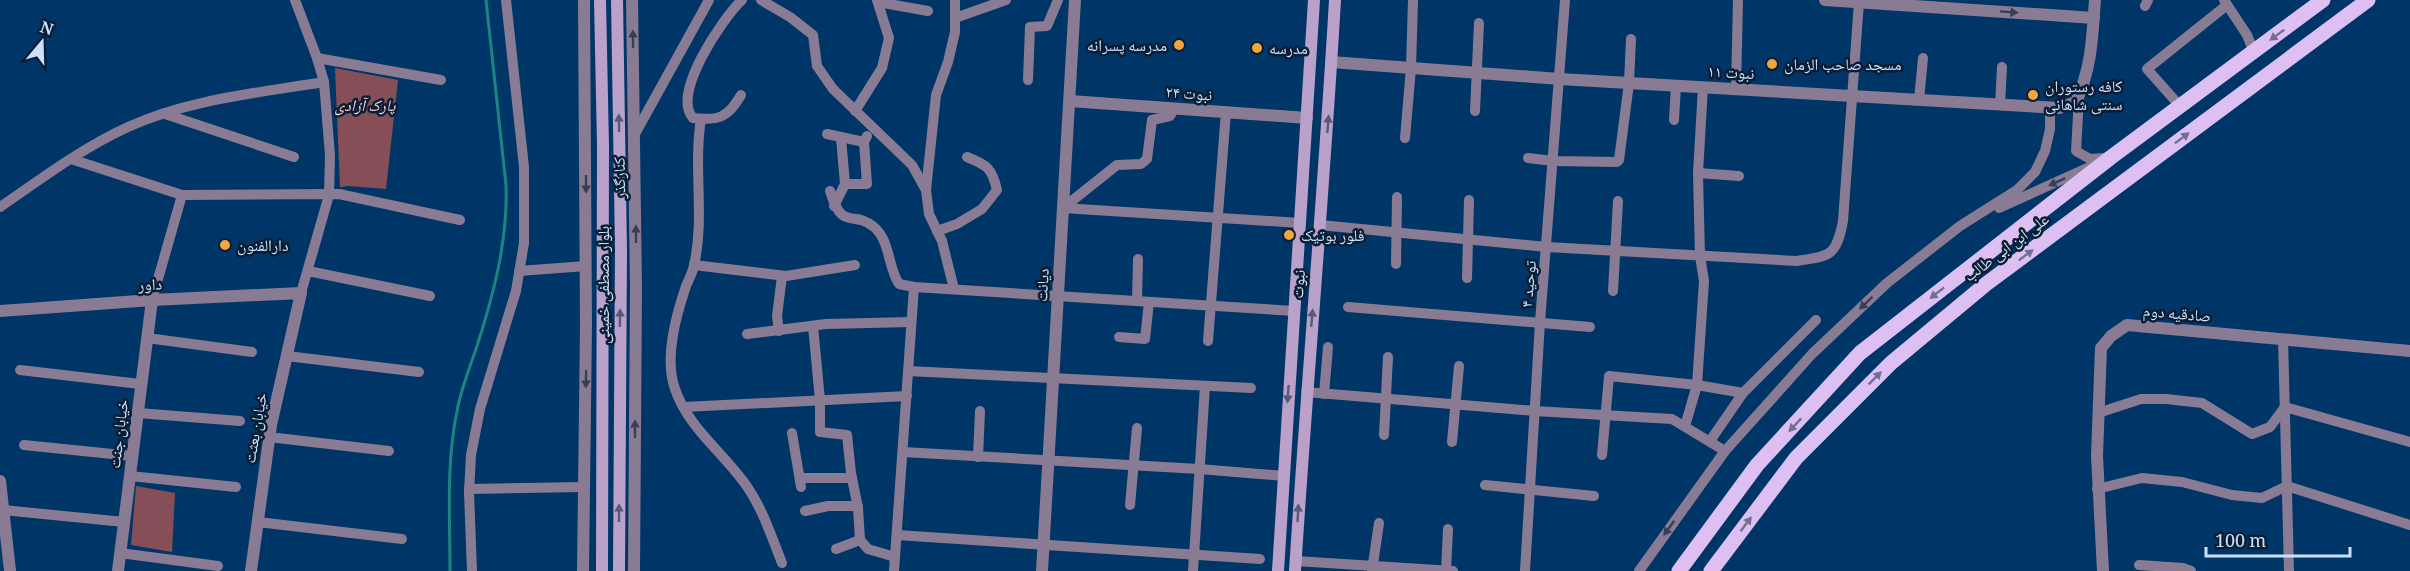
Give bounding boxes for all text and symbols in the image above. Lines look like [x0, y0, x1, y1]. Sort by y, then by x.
one-way arrow [1999, 7, 2018, 17]
north arrow [12, 12, 72, 72]
text: N [36, 15, 57, 45]
one-way arrow [628, 29, 637, 48]
one-way arrow [2269, 29, 2285, 41]
place label: مدرسه پسرانه [1087, 34, 1167, 61]
place label: مدرسه [1269, 37, 1308, 64]
marker: مدرسه پسرانه [1172, 38, 1186, 52]
marker: مدرسه [1250, 41, 1264, 55]
place label: مسجد صاحب الزمان [1784, 53, 1901, 80]
marker: مسجد صاحب الزمان [1765, 57, 1779, 71]
street label: نبوت ۱۱ [1707, 60, 1755, 89]
place label: کافه رستوران سنتی شاهانی [2045, 75, 2123, 120]
street label: نبوت ۲۴ [1165, 80, 1213, 111]
marker: کافه رستوران سنتی شاهانی [2026, 88, 2040, 102]
park label: پارک آزادی [334, 94, 396, 121]
one-way arrow [614, 113, 623, 132]
one-way arrow [1323, 114, 1332, 133]
one-way arrow [2175, 133, 2190, 145]
street label: کنارگذر [608, 156, 635, 200]
one-way arrow [581, 175, 590, 194]
one-way arrow [2048, 177, 2065, 186]
street label: علی ابن ابی طالب [1959, 208, 2056, 290]
one-way arrow [631, 224, 641, 243]
place label: فلور بوتیک [1301, 224, 1364, 251]
street label: بلوار مصطفی خمینی [592, 226, 619, 344]
marker: فلور بوتیک [1282, 228, 1296, 242]
place label: دارالفنون [237, 234, 289, 261]
marker: دارالفنون [218, 238, 232, 252]
one-way arrow [2018, 249, 2033, 261]
street label: توحید ۴ [1515, 259, 1546, 309]
street label: دیانت [1030, 268, 1059, 303]
street label: نبوت [1286, 269, 1315, 300]
street label: داور [136, 272, 163, 301]
one-way arrow [1930, 286, 1945, 298]
one-way arrow [1860, 295, 1874, 309]
street label: صادقیه دوم [2142, 299, 2212, 332]
one-way arrow [615, 308, 624, 327]
one-way arrow [1307, 309, 1317, 328]
one-way arrow [581, 370, 590, 389]
one-way arrow [1868, 372, 1882, 386]
one-way arrow [1284, 384, 1293, 403]
street label: خیابان بعثت [238, 391, 277, 466]
street label: خیابان جنت [103, 398, 138, 470]
one-way arrow [1788, 417, 1802, 432]
one-way arrow [630, 419, 640, 438]
one-way arrow [614, 503, 624, 522]
one-way arrow [1294, 503, 1303, 522]
one-way arrow [1740, 516, 1752, 532]
one-way arrow [1663, 519, 1675, 535]
scale bar [2206, 520, 2350, 558]
text: 100 m [2215, 528, 2266, 558]

